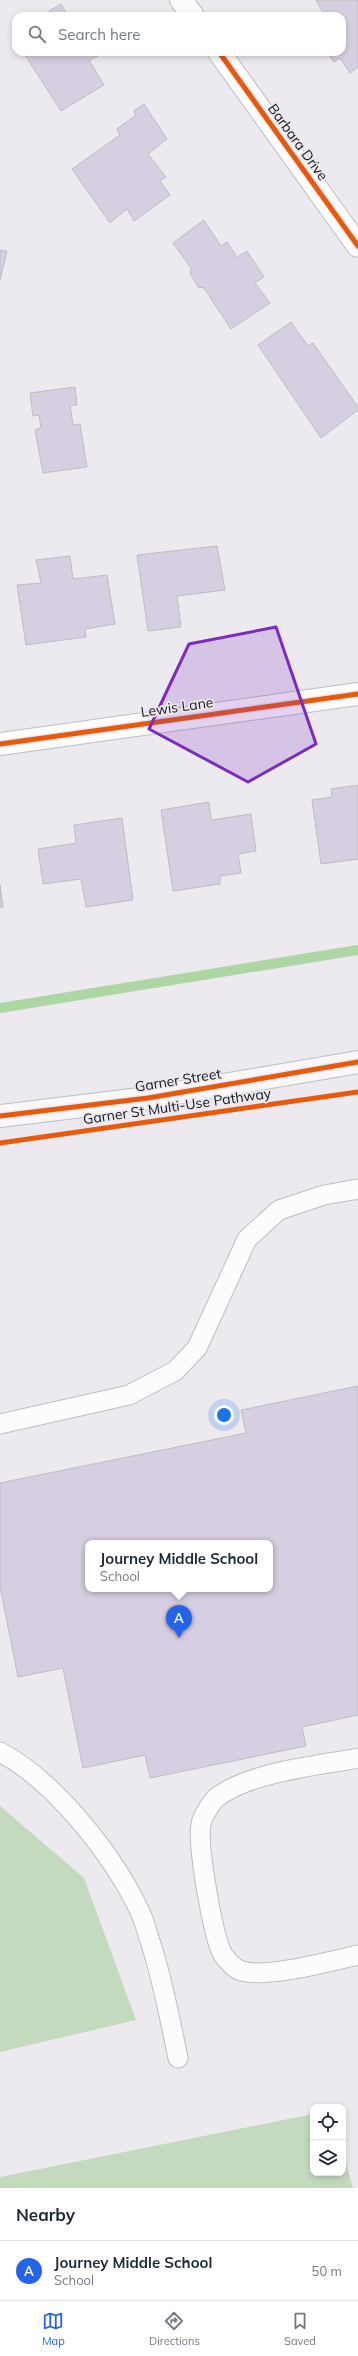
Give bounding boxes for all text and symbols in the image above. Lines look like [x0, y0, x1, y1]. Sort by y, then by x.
search box [12, 12, 346, 56]
icon: search [26, 23, 48, 45]
text: Search here [58, 25, 140, 44]
street label: Barbara Drive [264, 100, 332, 184]
street label: Lewis Lane [140, 693, 214, 721]
street label: Garner Street [134, 1064, 222, 1096]
street label: Garner St Multi-Use Pathway [82, 1084, 273, 1128]
your location [214, 1405, 234, 1425]
popup [85, 1540, 273, 1592]
text: Journey Middle School [100, 1549, 258, 1568]
text: School [100, 1568, 140, 1584]
pin: A [166, 1605, 192, 1638]
map controls [310, 2104, 346, 2176]
button: locate [310, 2104, 346, 2140]
button: layers [310, 2140, 346, 2176]
text: Nearby [16, 2204, 75, 2225]
text: Journey Middle School [54, 2253, 212, 2272]
text: A [24, 2263, 34, 2279]
text: 50 m [312, 2263, 342, 2279]
text: School [54, 2272, 94, 2288]
tab: Map [42, 2310, 65, 2348]
tab: Directions [149, 2310, 200, 2348]
tab: Saved [284, 2310, 316, 2348]

